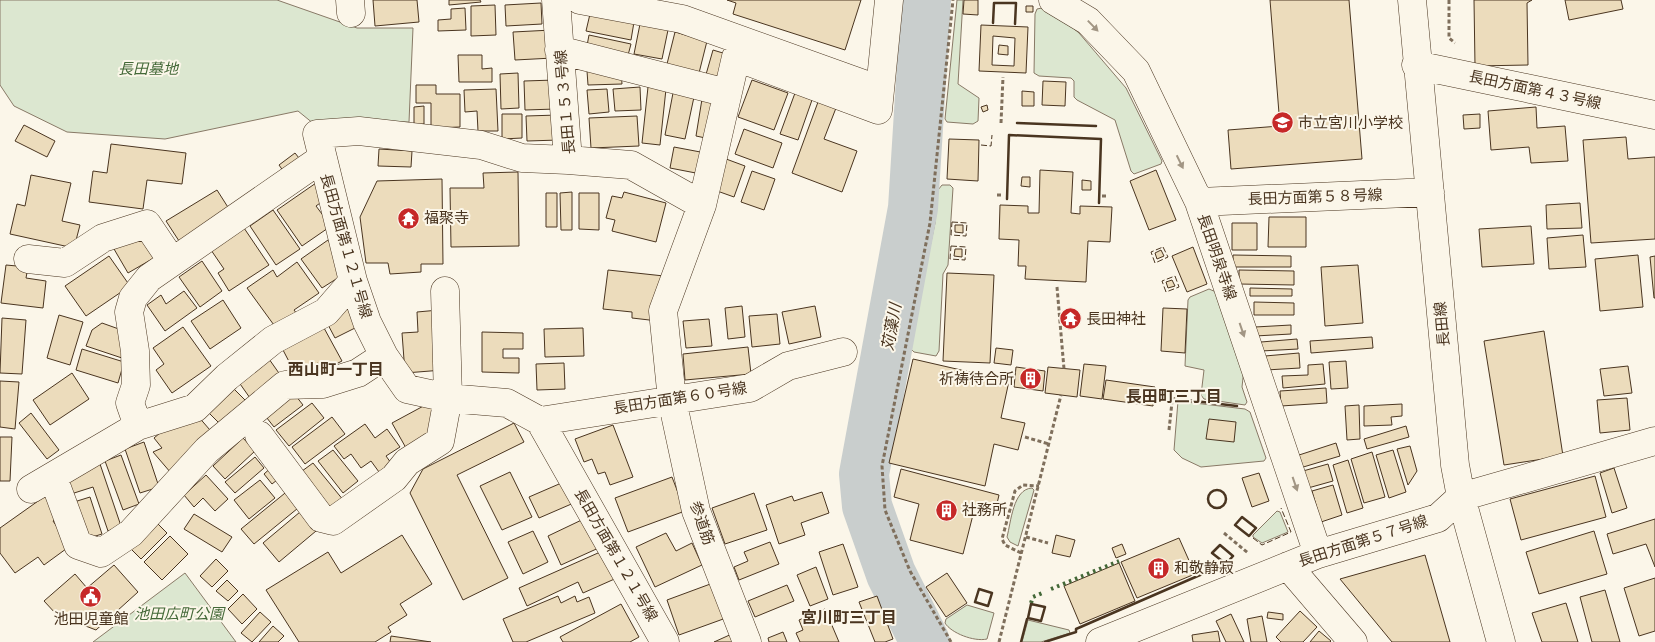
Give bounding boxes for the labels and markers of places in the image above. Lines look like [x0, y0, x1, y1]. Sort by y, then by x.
school or university icon: 市立宮川小学校 [1270, 111, 1294, 135]
place label: 市立宮川小学校 [1298, 115, 1403, 131]
temple icon: 福聚寺 [396, 206, 420, 230]
place label: 福聚寺 [424, 210, 469, 226]
temple icon: 長田神社 [1058, 307, 1082, 331]
place label: 長田神社 [1086, 311, 1146, 327]
building icon: 祈祷待合所 [1018, 367, 1042, 391]
place label: 祈祷待合所 [939, 370, 1014, 387]
building icon: 社務所 [934, 498, 958, 522]
place label: 社務所 [962, 502, 1007, 518]
building icon: 和敬静寂 [1146, 556, 1170, 580]
place label: 和敬静寂 [1174, 560, 1234, 576]
public building icon: 池田児童館 [79, 584, 103, 608]
place label: 池田児童館 [53, 611, 129, 627]

